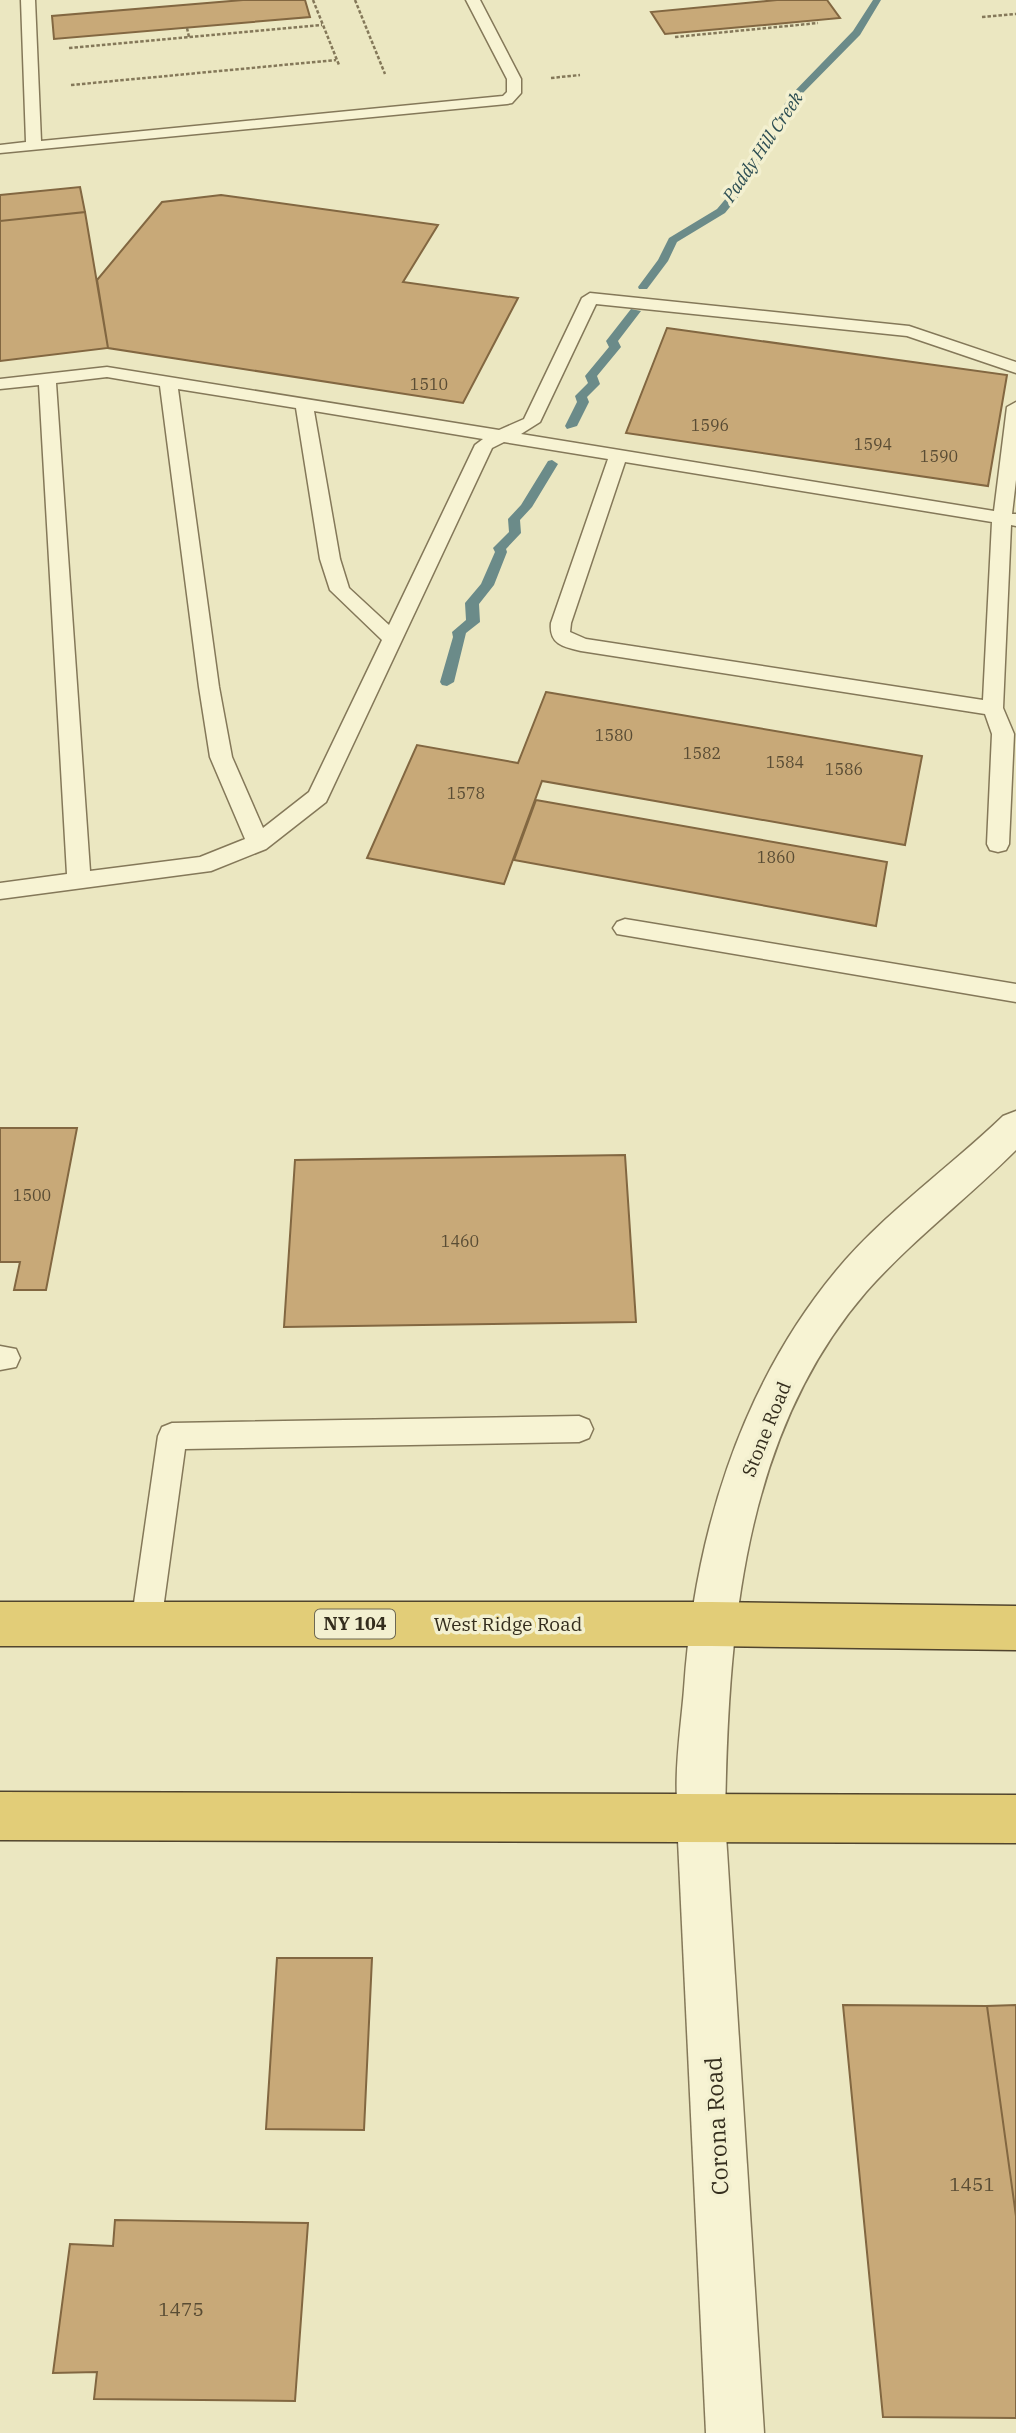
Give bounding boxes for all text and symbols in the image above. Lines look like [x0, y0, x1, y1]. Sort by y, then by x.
water label: Paddy Hill Creek [717, 87, 808, 207]
house number: 1510 [410, 374, 448, 394]
house number: 1596 [691, 415, 729, 435]
house number: 1594 [854, 434, 892, 454]
house number: 1590 [920, 446, 958, 466]
house number: 1580 [595, 725, 633, 745]
house number: 1582 [683, 743, 721, 763]
house number: 1584 [766, 752, 804, 772]
house number: 1586 [825, 759, 863, 779]
house number: 1578 [447, 783, 485, 803]
house number: 1860 [757, 847, 795, 867]
house number: 1500 [13, 1185, 51, 1205]
house number: 1460 [441, 1231, 479, 1251]
street label: Stone Road [736, 1378, 796, 1480]
road number: NY 104 [315, 1610, 395, 1638]
street label: West Ridge Road [434, 1612, 582, 1636]
street label: Corona Road [697, 2056, 735, 2196]
house number: 1451 [949, 2172, 995, 2196]
house number: 1475 [158, 2297, 204, 2321]

